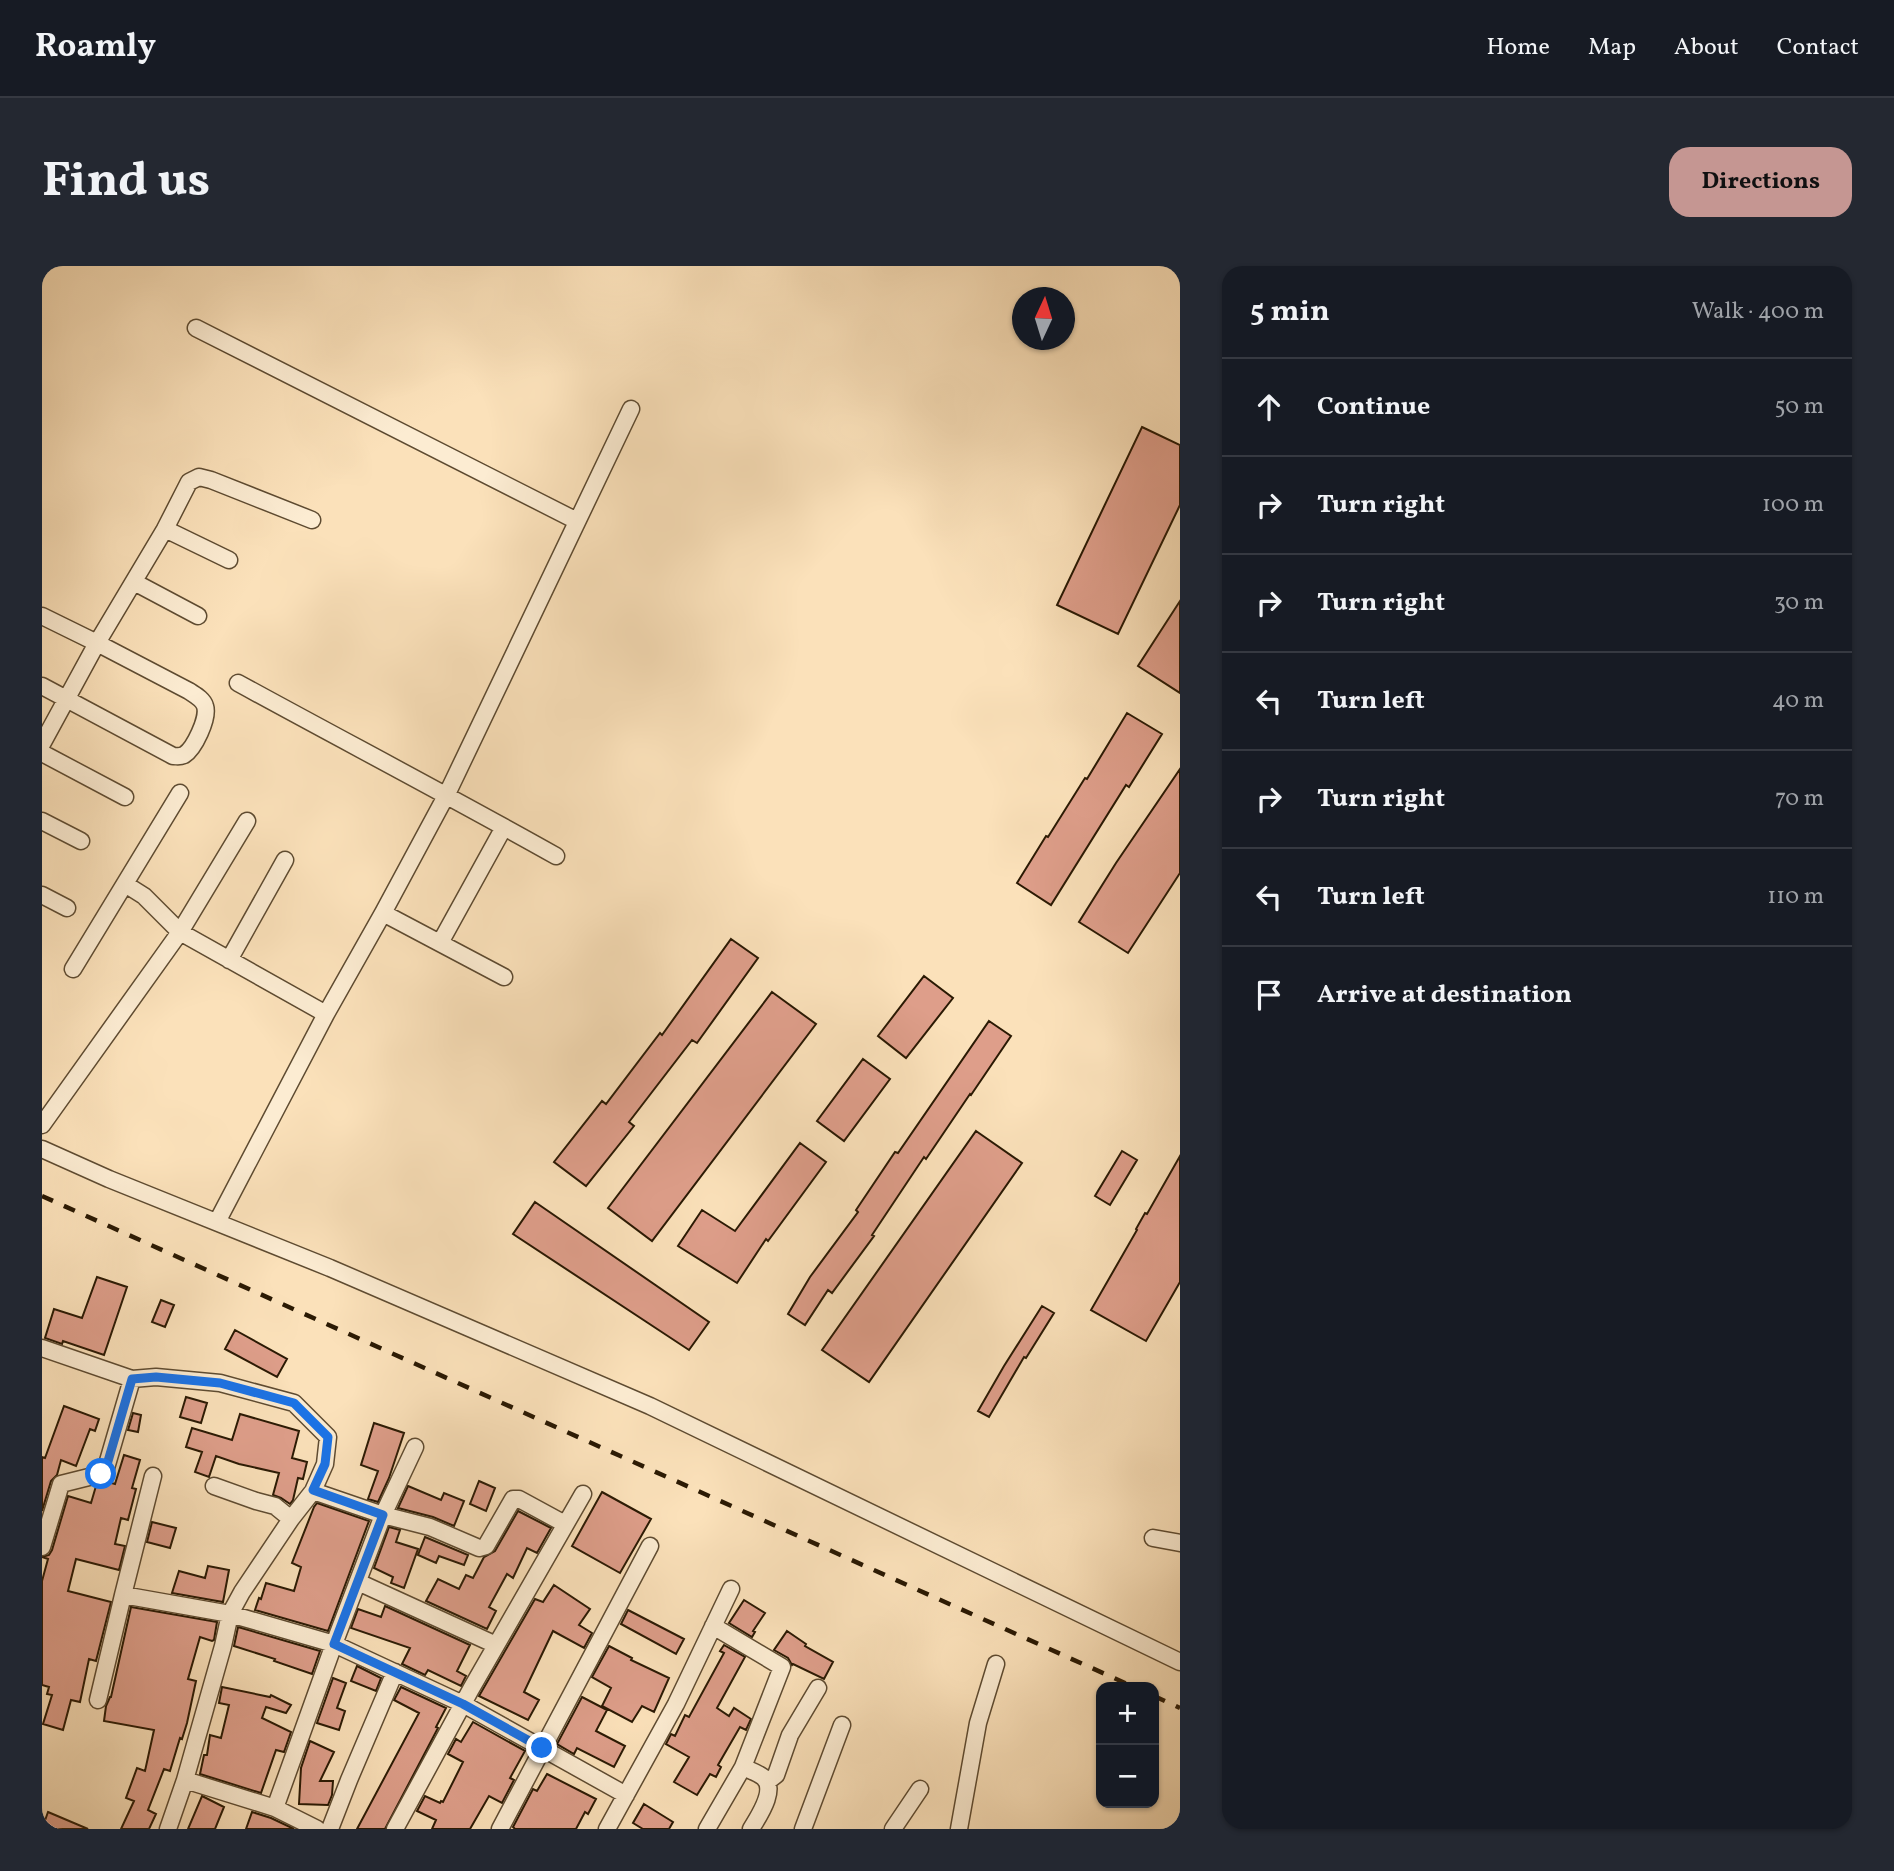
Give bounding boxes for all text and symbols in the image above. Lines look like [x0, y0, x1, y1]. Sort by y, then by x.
text: Roamly [35, 25, 156, 71]
text: Home [1486, 31, 1550, 65]
text: Map [1588, 31, 1636, 65]
text: About [1674, 31, 1739, 65]
text: Contact [1777, 31, 1859, 65]
button: Directions [1669, 147, 1852, 217]
text: Find us [42, 148, 210, 217]
north arrow [1012, 287, 1075, 350]
text: 5 min [1250, 291, 1330, 333]
text: Walk · 400 m [1692, 296, 1824, 328]
icon: ahead [1250, 388, 1288, 426]
text: Continue [1317, 389, 1430, 425]
text: 50 m [1775, 391, 1824, 423]
icon: right [1250, 486, 1288, 524]
text: Turn right [1317, 487, 1445, 523]
text: 100 m [1762, 489, 1824, 521]
icon: right [1250, 584, 1288, 622]
text: Turn right [1317, 585, 1445, 621]
text: 30 m [1774, 587, 1824, 619]
icon: left [1250, 682, 1288, 720]
text: Turn left [1317, 683, 1425, 719]
text: 40 m [1772, 685, 1824, 717]
icon: right [1250, 780, 1288, 818]
text: Turn right [1317, 781, 1445, 817]
text: 70 m [1775, 783, 1824, 815]
icon: left [1250, 878, 1288, 916]
text: Turn left [1317, 879, 1425, 915]
text: 110 m [1767, 881, 1824, 913]
icon: arrive [1250, 976, 1288, 1014]
text: Arrive at destination [1317, 977, 1572, 1013]
route start [85, 1458, 116, 1489]
map controls [1096, 1682, 1159, 1808]
button: + [1096, 1682, 1159, 1745]
route end [526, 1732, 557, 1763]
button: − [1096, 1745, 1159, 1808]

